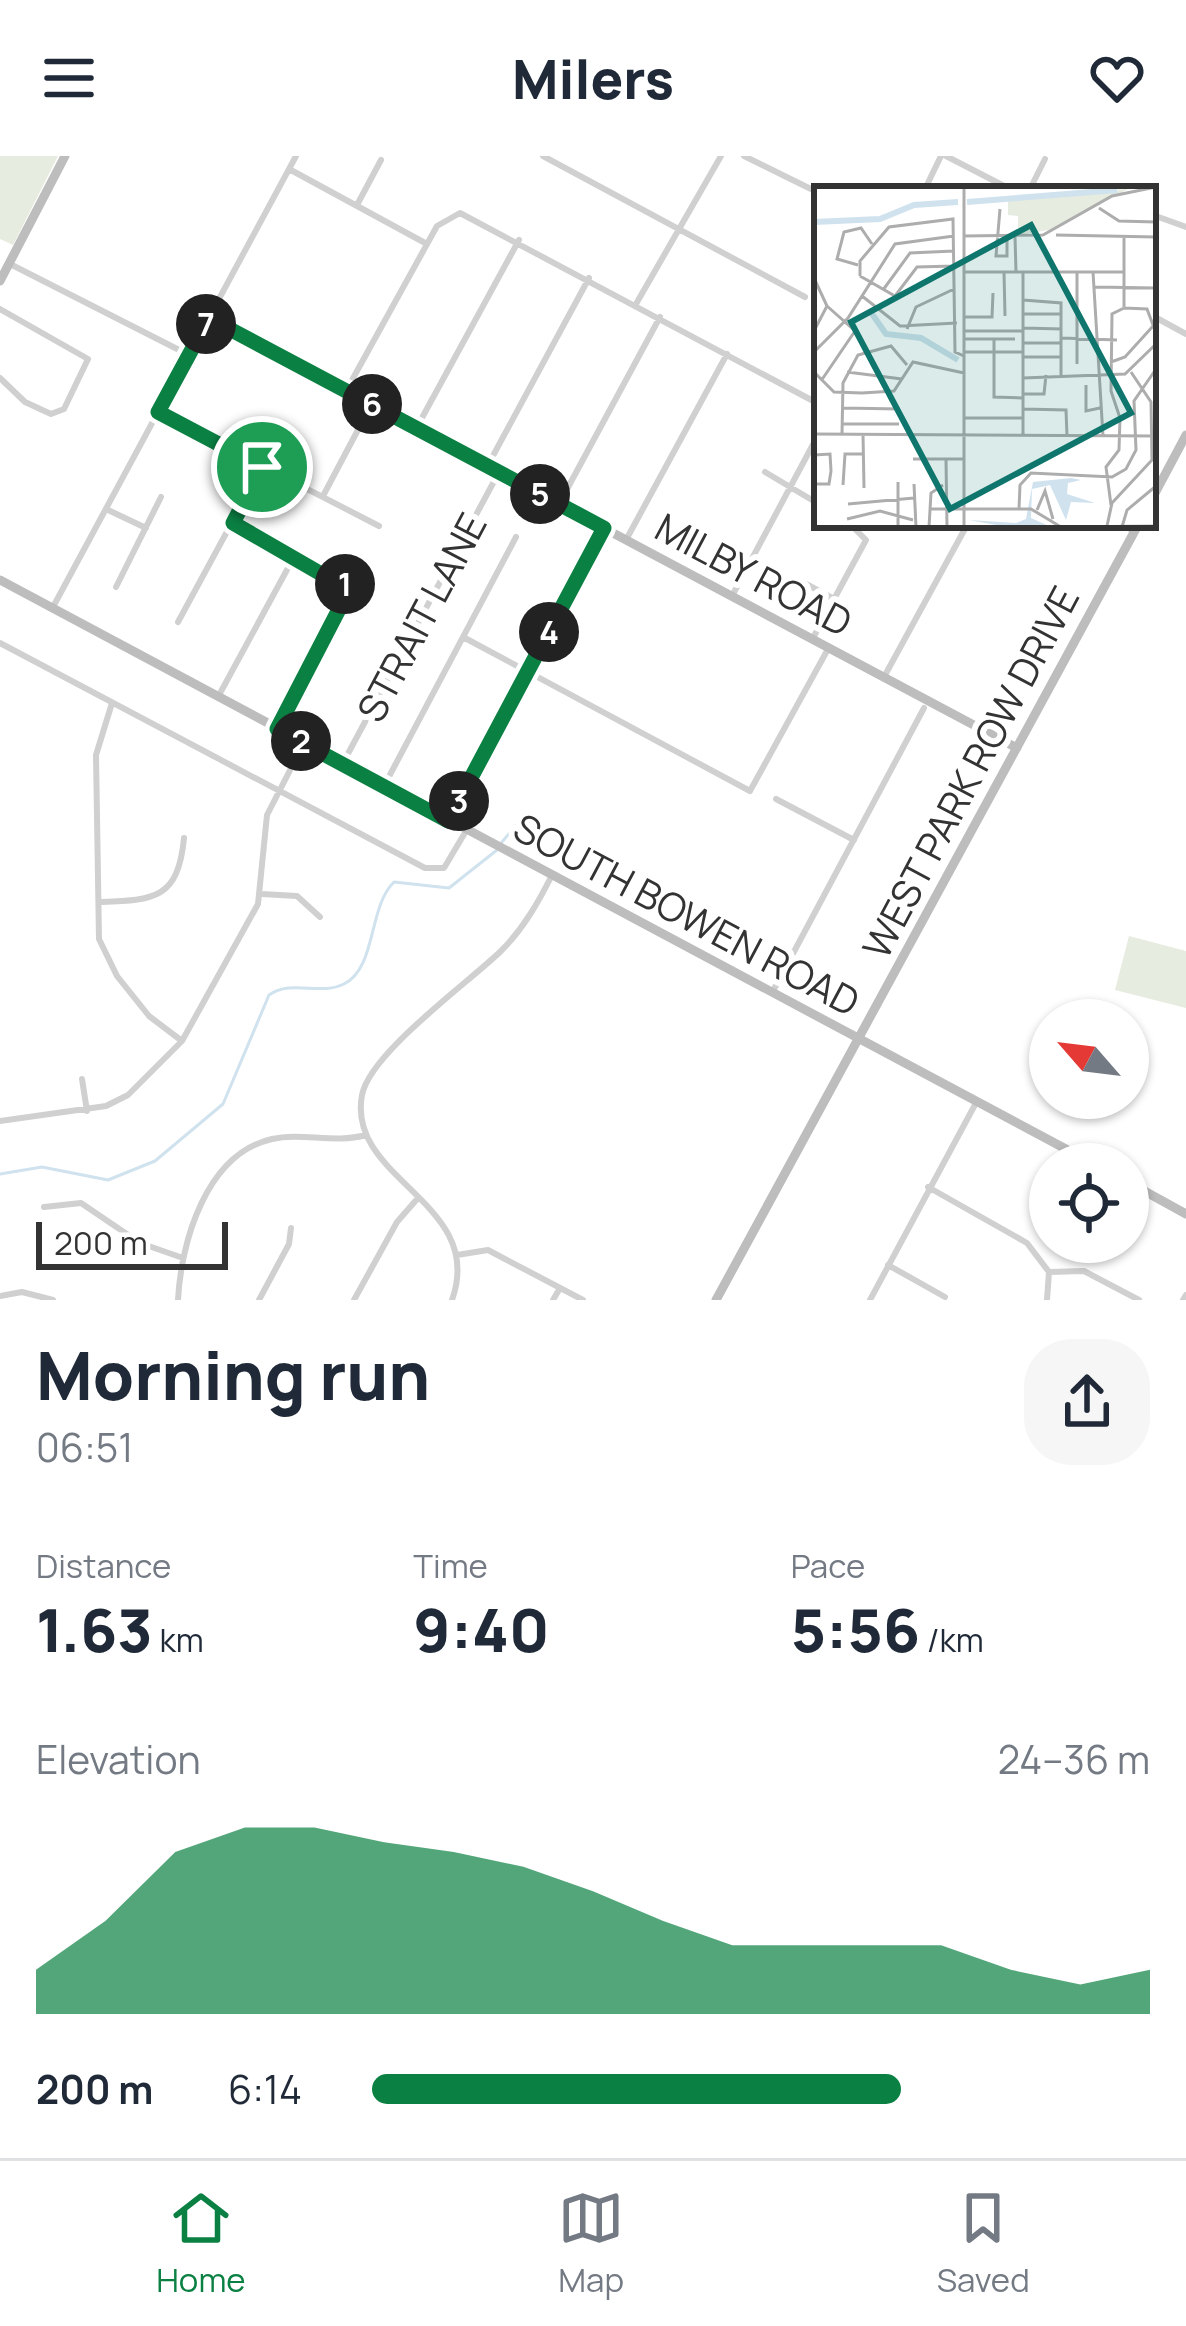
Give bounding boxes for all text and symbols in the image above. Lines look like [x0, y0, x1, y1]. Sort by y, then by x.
text: Milers [512, 41, 674, 115]
icon: menu [36, 45, 102, 111]
icon: heart [1084, 45, 1150, 111]
inset map [814, 186, 1156, 528]
pin: 7 [176, 294, 236, 354]
text: 7 [197, 301, 215, 346]
pin: 6 [342, 374, 402, 434]
text: 6 [362, 381, 382, 426]
pin [211, 416, 313, 518]
icon: arrive [229, 434, 295, 500]
pin: 5 [510, 464, 570, 524]
text: 5 [530, 471, 550, 516]
street label: MILBY ROAD [646, 500, 862, 648]
street label: STRAIT LANE [343, 503, 499, 731]
pin: 1 [315, 554, 375, 614]
text: 1 [338, 561, 352, 606]
street label: WEST PARK ROW DRIVE [849, 576, 1091, 968]
pin: 4 [519, 602, 579, 662]
text: 4 [539, 609, 559, 654]
pin: 2 [271, 711, 331, 771]
text: 2 [291, 718, 311, 763]
pin: 3 [429, 771, 489, 831]
text: 3 [449, 778, 469, 823]
street label: SOUTH BOWEN ROAD [505, 800, 869, 1028]
north arrow [1029, 999, 1149, 1119]
map controls [1029, 999, 1149, 1263]
button: locate [1029, 1143, 1149, 1263]
scale bar [36, 1216, 228, 1269]
text: 200 m [54, 1220, 148, 1265]
text: Morning run [36, 1330, 430, 1420]
button: share [1024, 1339, 1150, 1465]
text: 06:51 [36, 1420, 133, 1474]
text: Distance [36, 1543, 171, 1588]
text: Time [413, 1543, 488, 1588]
text: Pace [791, 1543, 865, 1588]
text: 1.63 [36, 1588, 153, 1670]
text: 9:40 [413, 1588, 549, 1670]
text: 5:56 [791, 1588, 920, 1670]
text: km [153, 1617, 204, 1662]
text: /km [920, 1617, 984, 1662]
text: Elevation [36, 1732, 201, 1786]
text: 24–36 m [998, 1732, 1150, 1786]
text: 200 m [36, 2062, 153, 2116]
text: 6:14 [228, 2062, 302, 2116]
tab: Home [156, 2185, 246, 2302]
tab: Map [558, 2185, 624, 2302]
tab: Saved [937, 2185, 1030, 2302]

